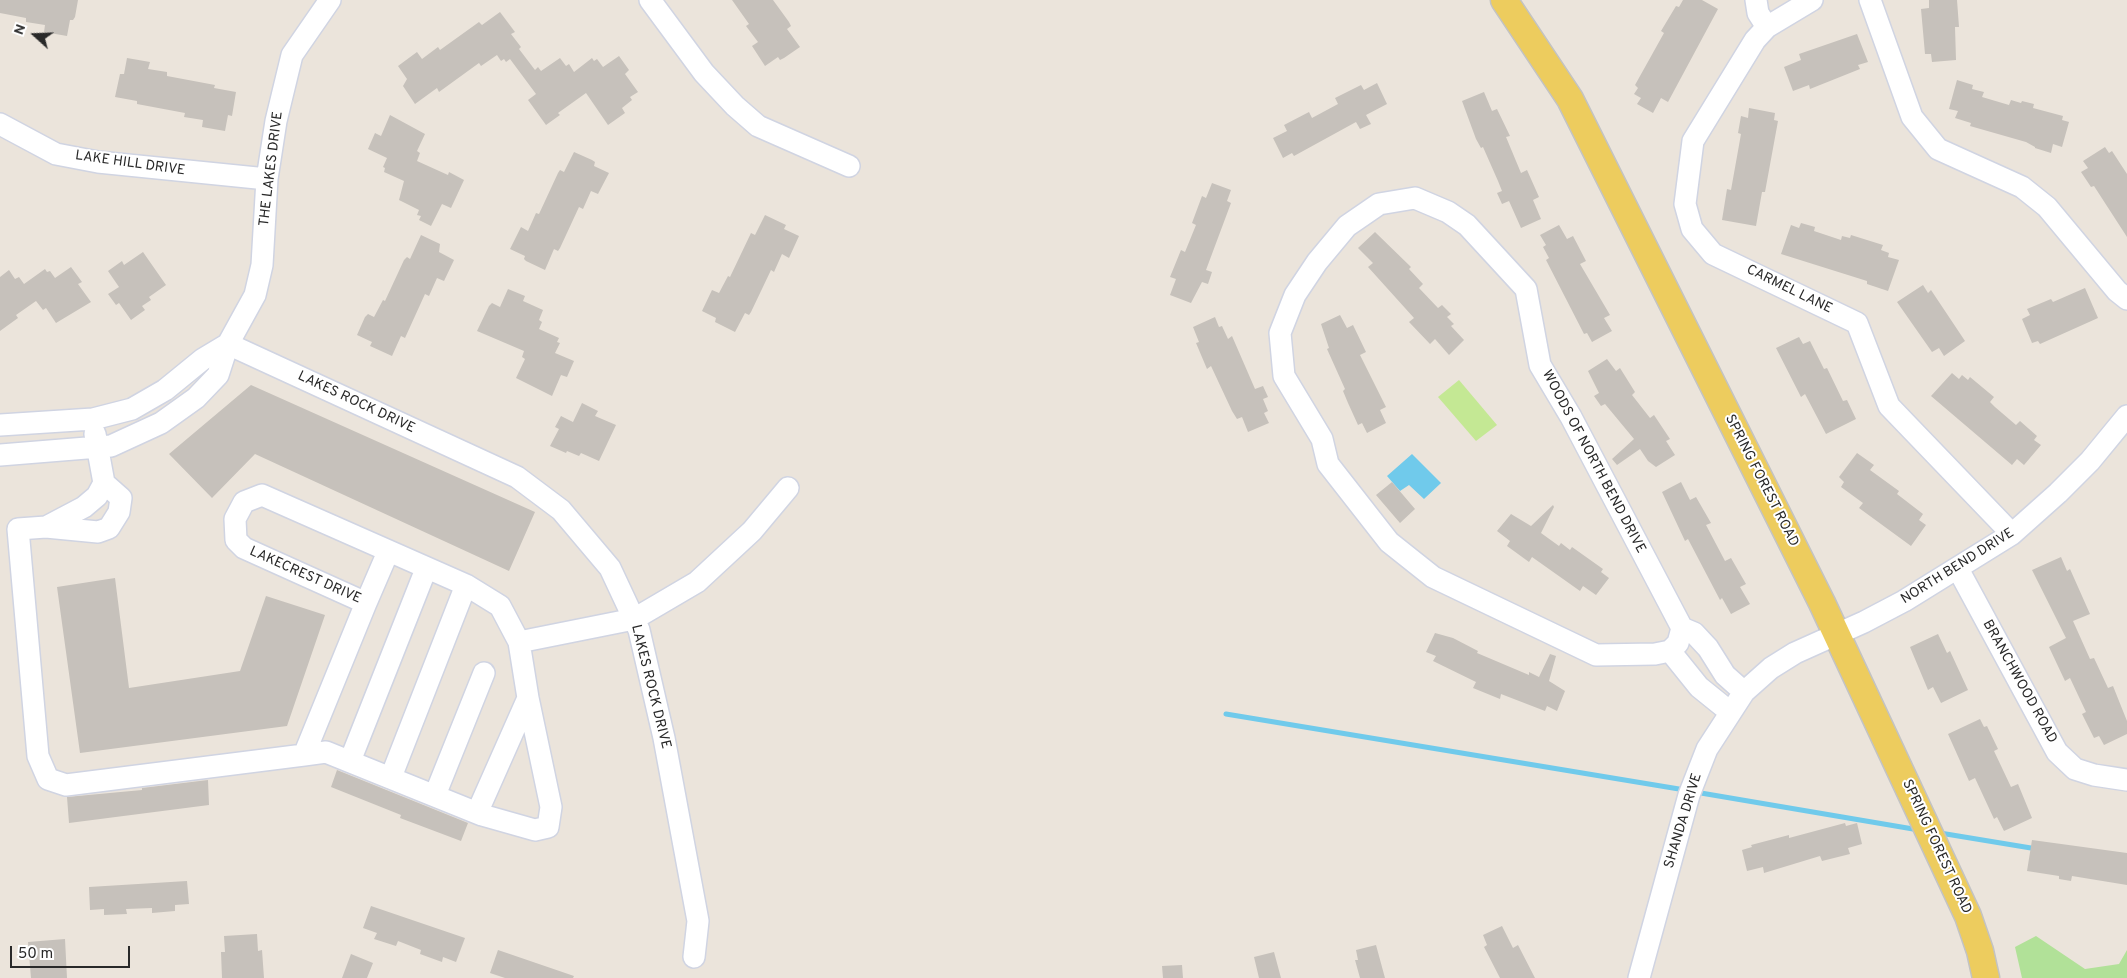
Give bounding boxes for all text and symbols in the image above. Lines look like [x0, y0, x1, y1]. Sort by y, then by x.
north arrow [10, 10, 60, 60]
text: N [11, 22, 30, 37]
street label: THE LAKES DRIVE [257, 110, 287, 228]
street label: LAKE HILL DRIVE [74, 148, 186, 180]
street label: CARMEL LANE [1743, 262, 1835, 318]
street label: LAKES ROCK DRIVE [295, 368, 417, 438]
street label: WOODS OF NORTH BEND DRIVE [1537, 368, 1649, 556]
street label: SPRING FOREST ROAD [1720, 412, 1802, 550]
street label: NORTH BEND DRIVE [1898, 525, 2018, 609]
street label: LAKECREST DRIVE [247, 544, 363, 608]
street label: BRANCHWOOD ROAD [1978, 617, 2060, 747]
street label: LAKES ROCK DRIVE [626, 623, 674, 751]
street label: SHANDA DRIVE [1662, 771, 1706, 871]
street label: SPRING FOREST ROAD [1898, 777, 1974, 917]
scale bar [12, 936, 132, 968]
text: 50 m [18, 945, 53, 964]

